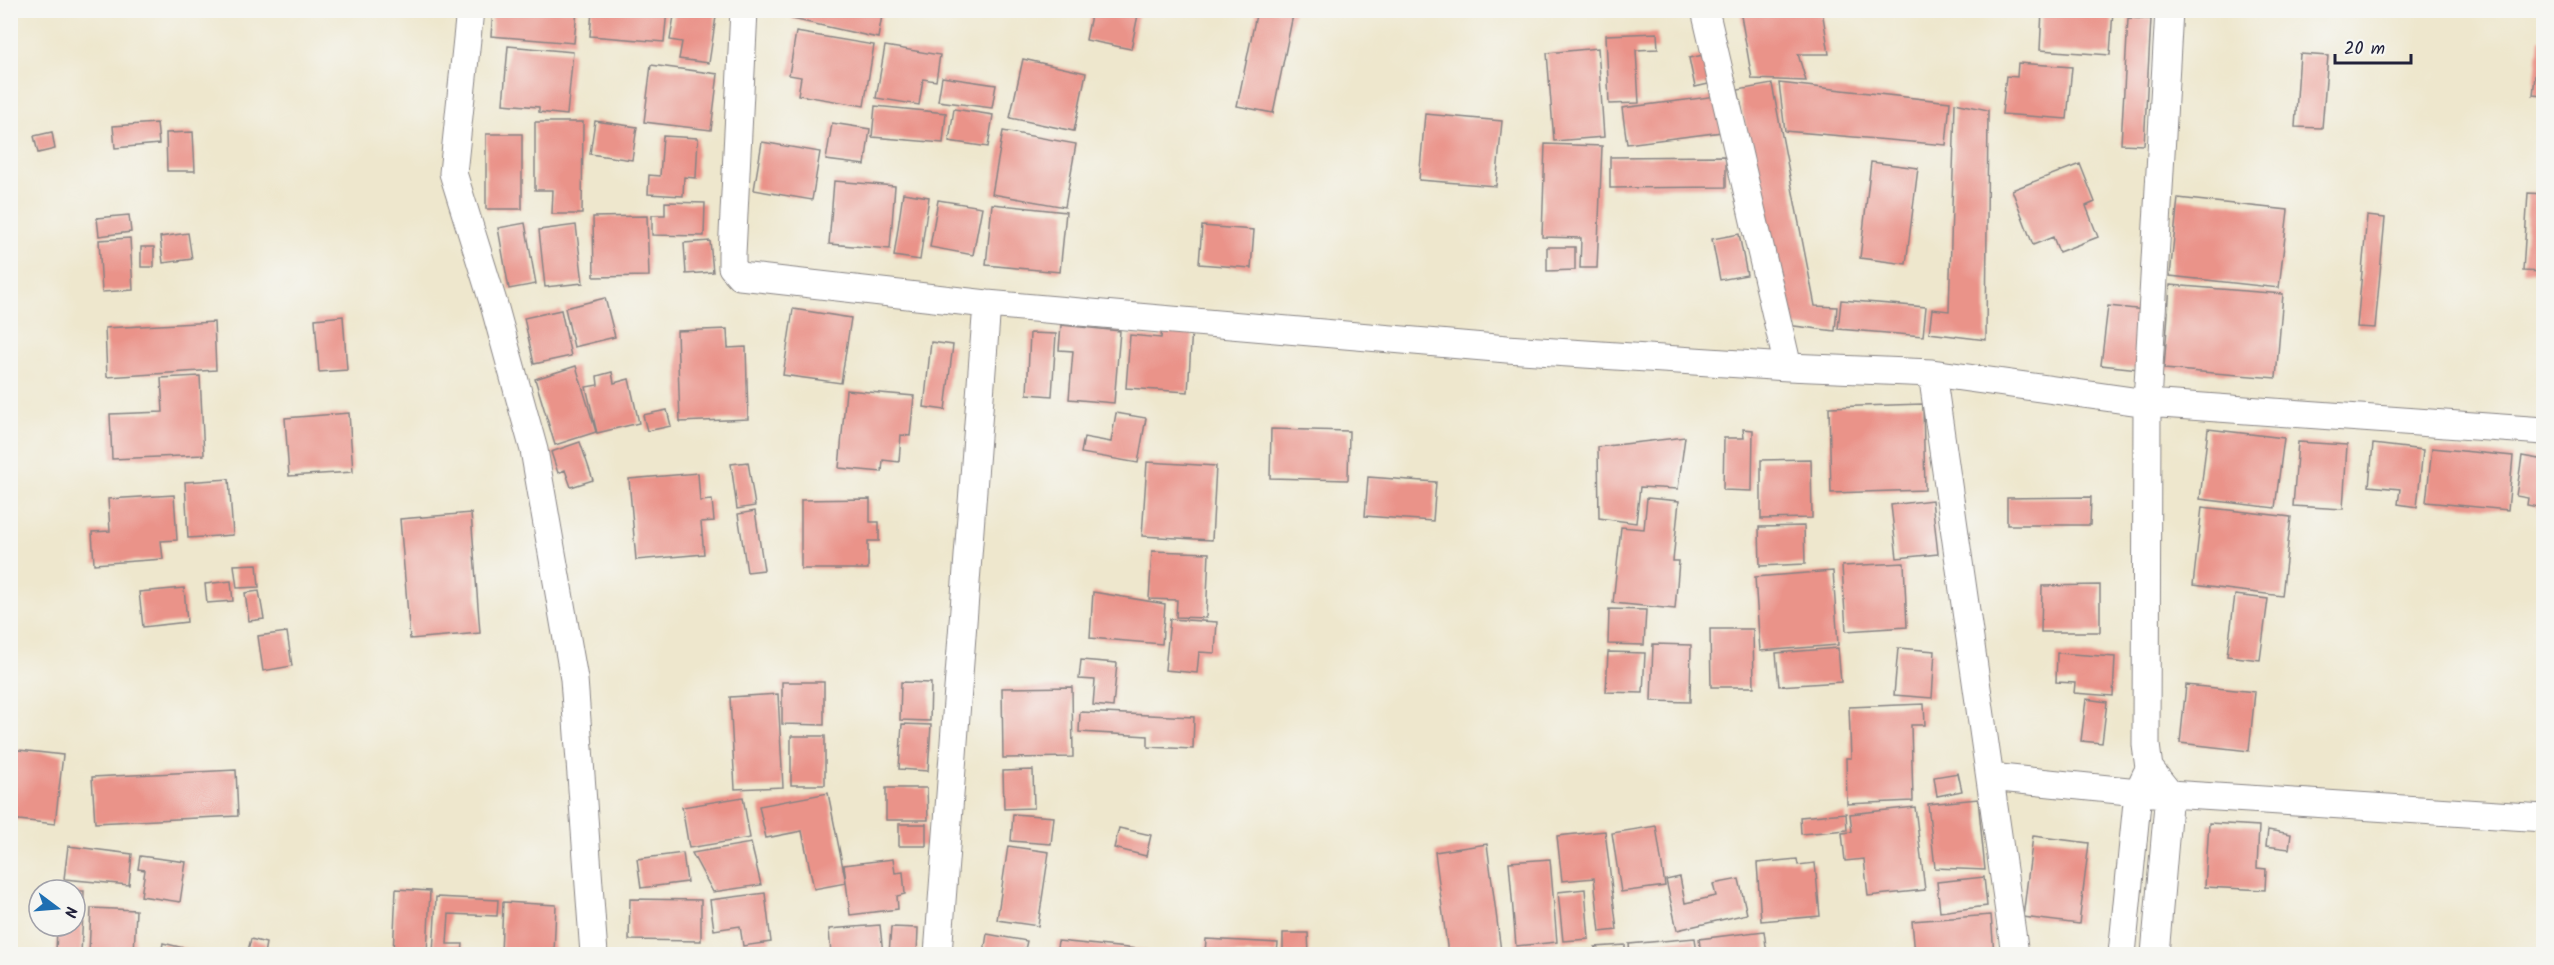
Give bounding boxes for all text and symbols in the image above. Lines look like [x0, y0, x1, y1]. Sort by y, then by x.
scale bar [2335, 27, 2412, 65]
text: 20 m [2344, 35, 2385, 64]
north arrow [27, 878, 87, 938]
text: N [57, 903, 83, 920]

